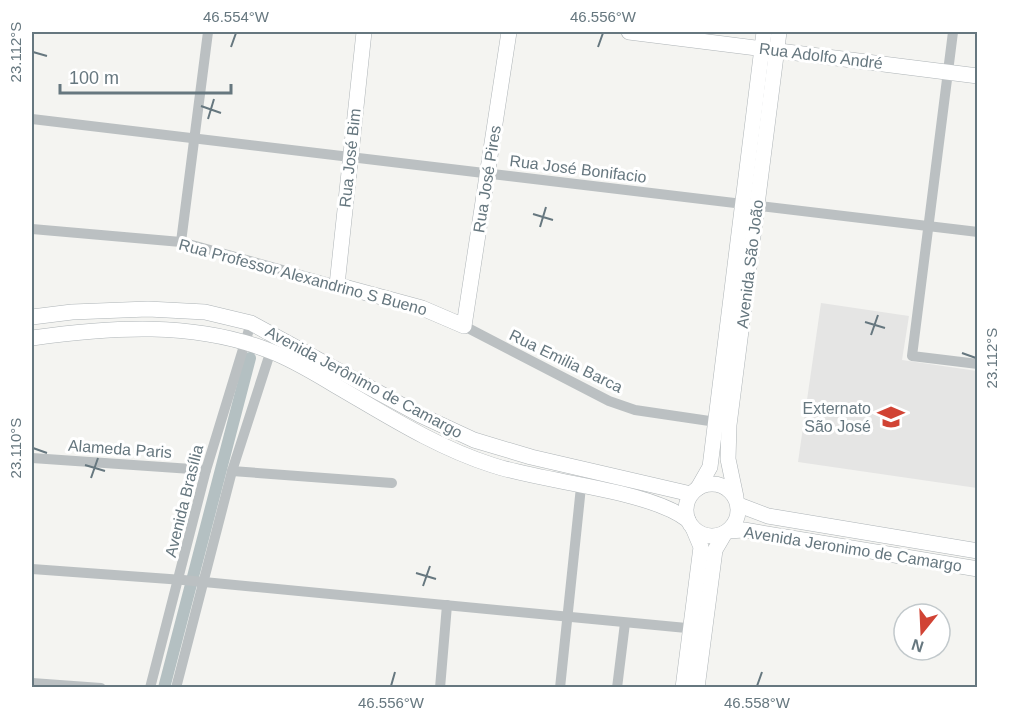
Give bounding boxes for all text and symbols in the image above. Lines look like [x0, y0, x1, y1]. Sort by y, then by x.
text: 46.554°W [203, 8, 270, 25]
text: 46.556°W [570, 8, 637, 25]
text: 23.112°S [7, 22, 24, 82]
street label: Rua Adolfo André [758, 40, 884, 72]
scale bar [60, 57, 231, 95]
text: 100 m [69, 68, 119, 88]
street label: Rua José Bim [336, 108, 364, 208]
street label: Rua José Pires [470, 124, 504, 234]
street label: Rua José Bonifacio [509, 152, 648, 186]
street label: Avenida São João [734, 199, 766, 329]
street label: Rua Professor Alexandrino S Bueno [177, 236, 429, 318]
street label: Avenida Jerônimo de Camargo [263, 323, 465, 441]
street label: Rua Emilia Barca [507, 326, 625, 396]
text: 23.112°S [983, 328, 1000, 388]
place label: Externato São José [803, 400, 871, 435]
school or university icon: Externato São José [876, 402, 906, 432]
text: 23.110°S [7, 418, 24, 478]
street label: Alameda Paris [68, 437, 172, 461]
street label: Avenida Brasília [162, 443, 206, 559]
street label: Avenida Jeronimo de Camargo [743, 523, 963, 575]
north arrow [892, 602, 952, 662]
text: N [909, 636, 926, 656]
text: 46.556°W [358, 694, 425, 711]
text: 46.558°W [724, 694, 791, 711]

